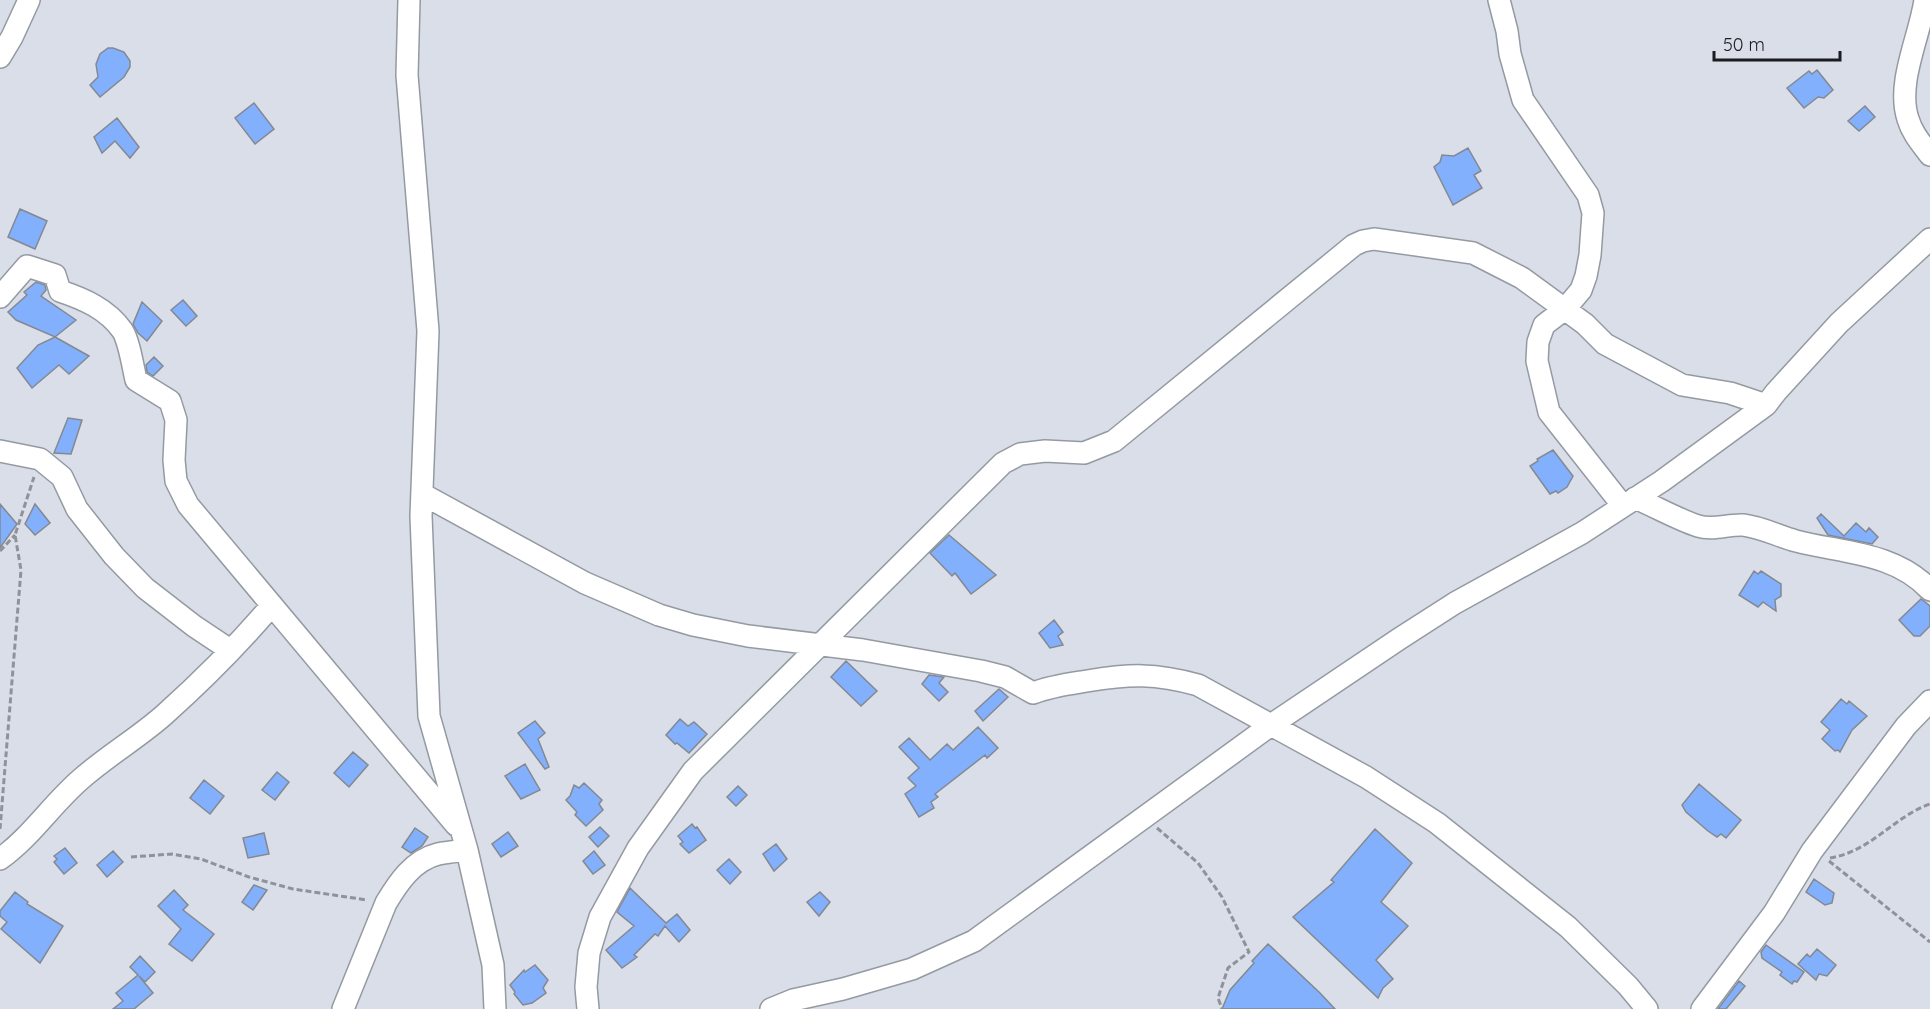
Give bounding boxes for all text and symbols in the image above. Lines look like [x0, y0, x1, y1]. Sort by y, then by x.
scale bar [1714, 24, 1840, 62]
text: 50 m [1723, 33, 1765, 56]

